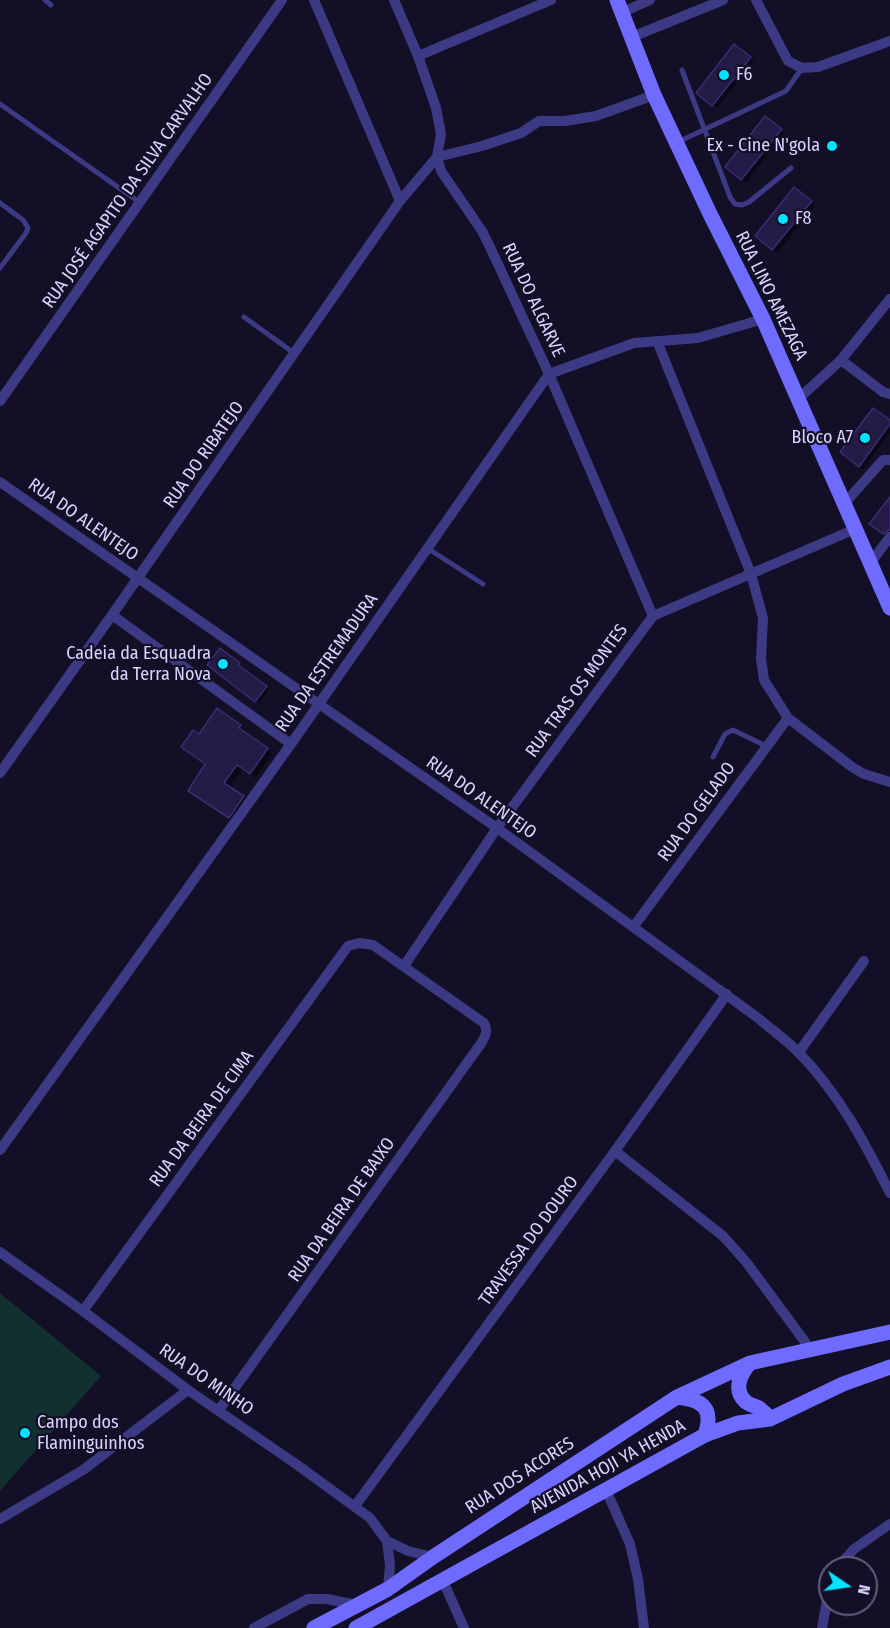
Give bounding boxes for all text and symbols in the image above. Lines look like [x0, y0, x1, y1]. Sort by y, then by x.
place label: F6 [736, 64, 753, 86]
marker: F6 [717, 68, 731, 82]
street label: RUA JOSÉ AGAPITO DA SILVA CARVALHO [38, 69, 218, 313]
place label: Ex - Cine N'gola [707, 135, 820, 157]
marker: Ex - Cine N'gola [825, 139, 839, 153]
place label: F8 [795, 208, 811, 230]
marker: F8 [776, 212, 790, 226]
street label: RUA LINO AMEZAGA [730, 228, 812, 364]
street label: RUA DO ALGARVE [497, 239, 569, 361]
street label: RUA DO RIBATEJO [159, 397, 249, 513]
place label: Bloco A7 [792, 427, 853, 449]
marker: Bloco A7 [858, 431, 872, 445]
street label: RUA DO ALENTEJO [24, 474, 142, 566]
street label: RUA DA ESTREMADURA [271, 590, 383, 736]
street label: RUA TRAS OS MONTES [521, 620, 633, 762]
place label: Cadeia da Esquadra da Terra Nova [66, 643, 211, 686]
marker: Cadeia da Esquadra da Terra Nova [216, 657, 230, 671]
street label: RUA DO ALENTEJO [422, 752, 540, 844]
street label: RUA DO GELADO [654, 758, 740, 866]
street label: RUA DA BEIRA DE CIMA [145, 1047, 259, 1191]
street label: RUA DA BEIRA DE BAIXO [284, 1134, 400, 1286]
street label: TRAVESSA DO DOURO [475, 1172, 583, 1310]
street label: RUA DO MINHO [155, 1339, 257, 1421]
place label: Campo dos Flaminguinhos [37, 1412, 144, 1454]
street label: AVENIDA HOJI YA HENDA [527, 1415, 689, 1519]
marker: Campo dos Flaminguinhos [18, 1426, 32, 1440]
street label: RUA DOS ACORES [462, 1433, 578, 1519]
north arrow [818, 1556, 878, 1616]
text: N [854, 1583, 874, 1597]

